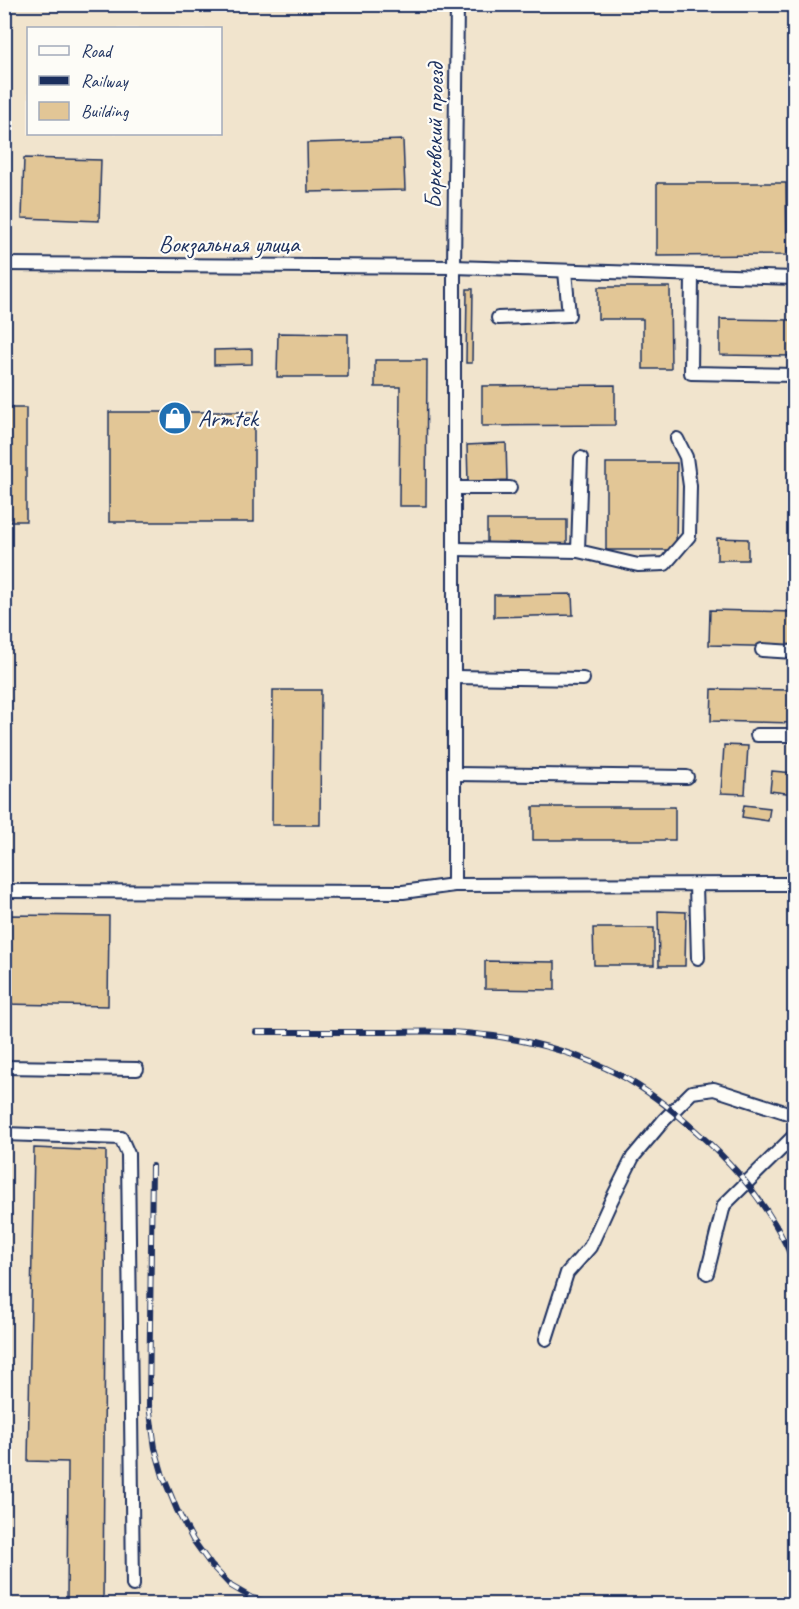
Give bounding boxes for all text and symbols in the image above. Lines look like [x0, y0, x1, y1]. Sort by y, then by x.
legend [27, 27, 222, 135]
text: Road [81, 40, 114, 62]
street label: Борковский проезд [418, 60, 450, 209]
text: Railway [81, 70, 129, 92]
text: Building [81, 100, 130, 122]
street label: Вокзальная улица [159, 229, 301, 259]
shop icon: Armtek [157, 400, 193, 436]
place label: Armtek [198, 403, 260, 433]

